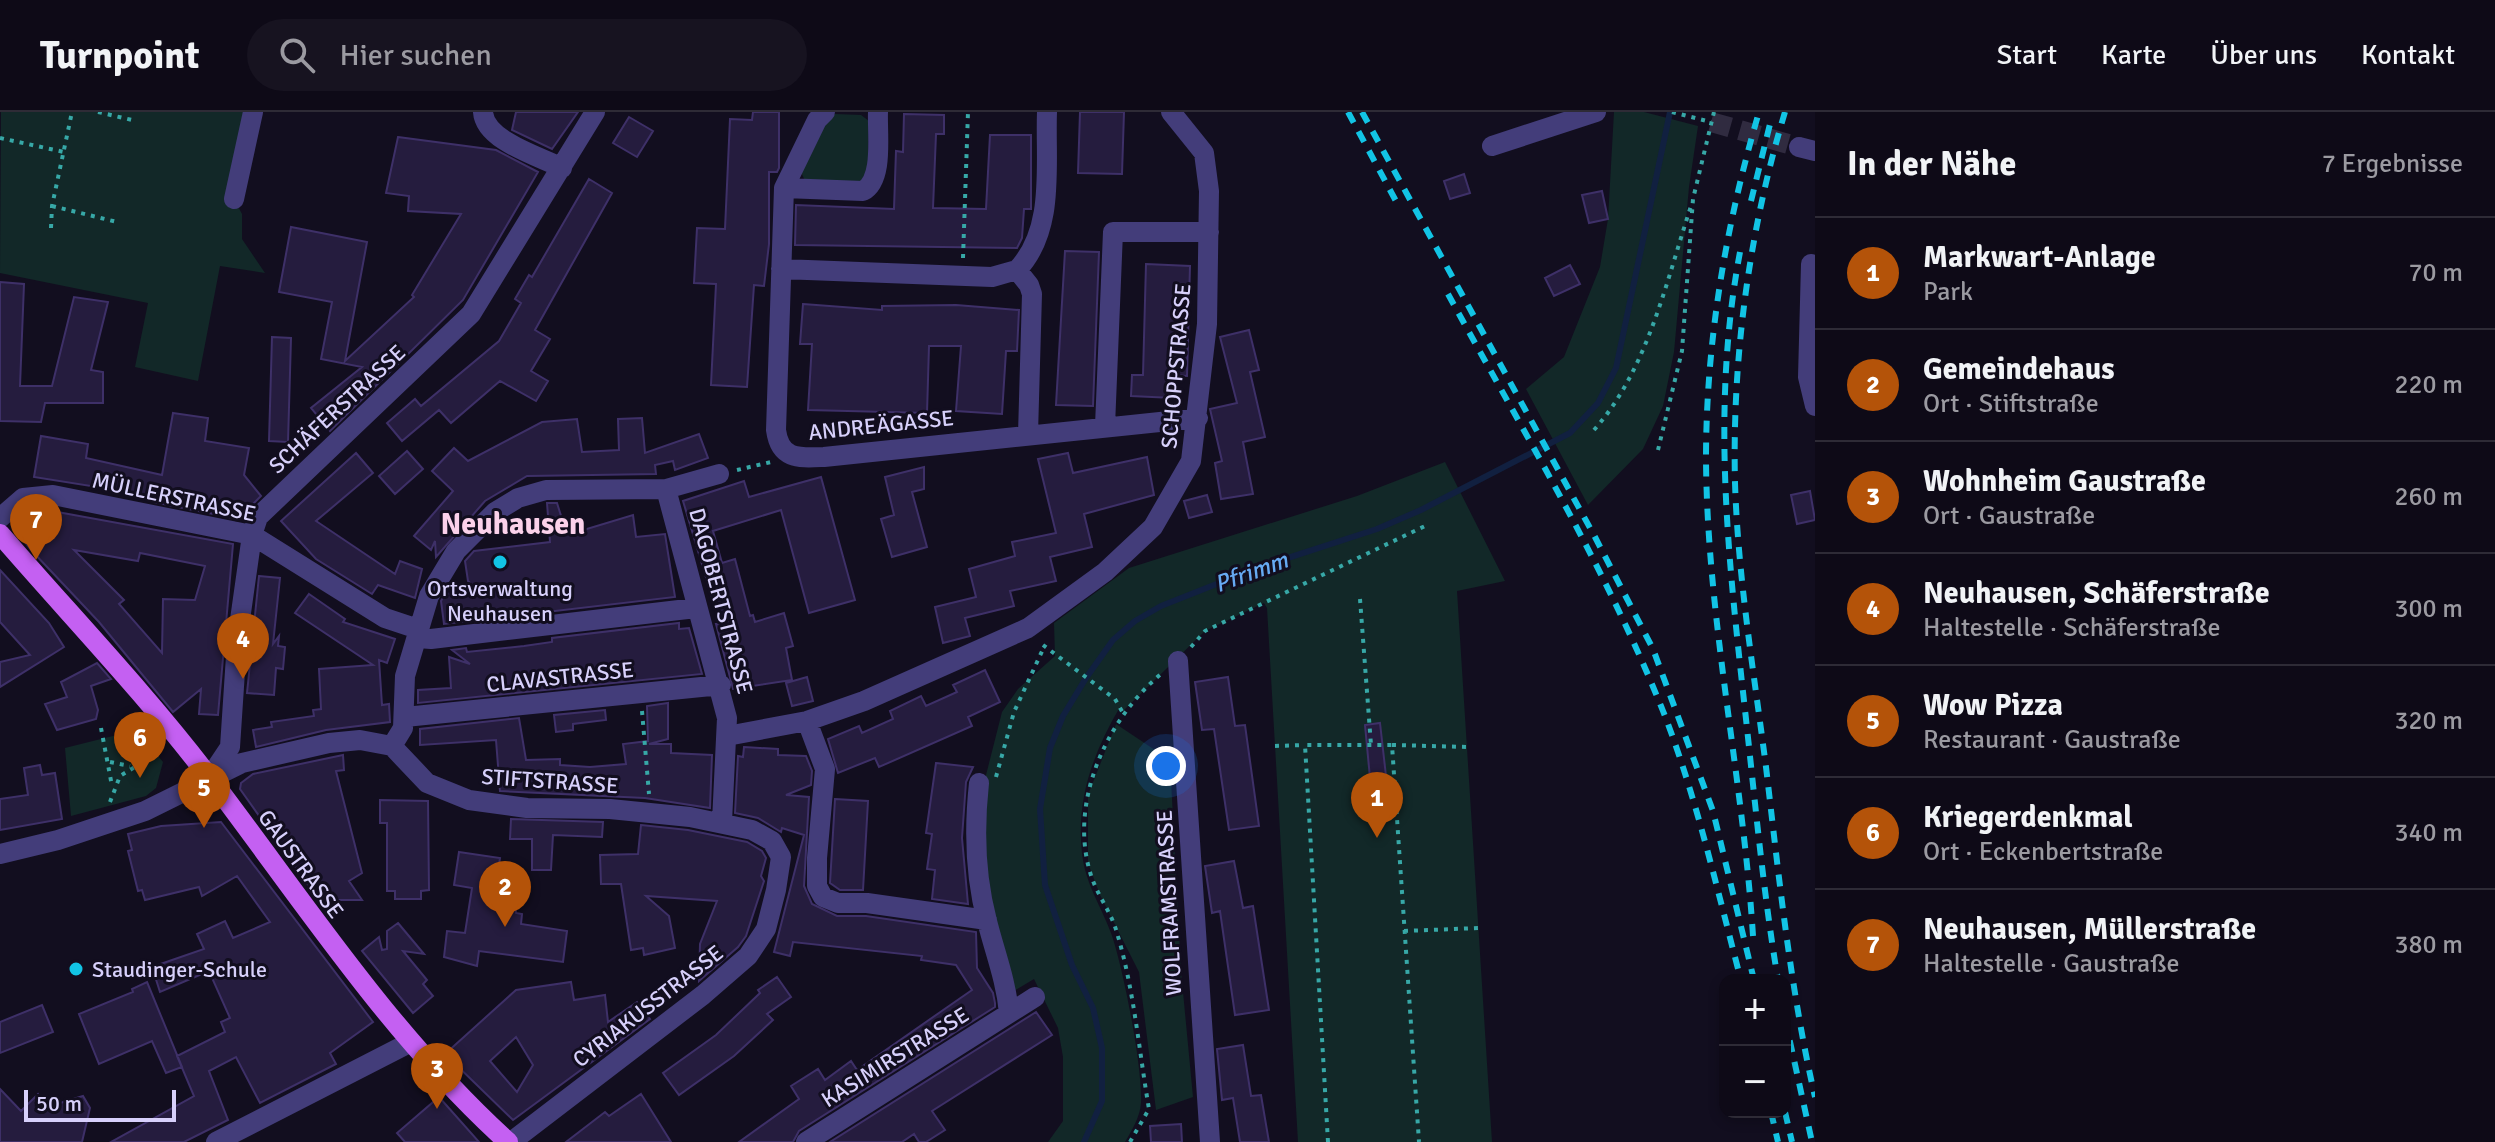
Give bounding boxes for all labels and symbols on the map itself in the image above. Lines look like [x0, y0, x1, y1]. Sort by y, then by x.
street label: SCHOPPSTRASSE [1155, 282, 1197, 450]
street label: SCHÄFERSTRASSE [263, 339, 411, 479]
street label: ANDREÄGASSE [807, 404, 955, 446]
street label: MÜLLERSTRASSE [90, 466, 258, 528]
pin: 7 [10, 494, 62, 560]
street label: DAGOBERTSTRASSE [683, 505, 759, 697]
district label: Neuhausen [441, 506, 585, 543]
water label: Pfrimm [1210, 545, 1293, 599]
marker: Ortsverwaltung Neuhausen [491, 553, 509, 571]
place label: Ortsverwaltung Neuhausen [427, 575, 573, 627]
pin: 4 [217, 613, 269, 679]
street label: CLAVASTRASSE [485, 656, 635, 698]
pin: 6 [114, 712, 166, 778]
your location [1146, 746, 1186, 786]
pin: 5 [178, 762, 230, 828]
street label: STIFTSTRASSE [481, 763, 619, 799]
pin: 1 [1351, 772, 1403, 838]
street label: GAUSTRASSE [252, 804, 350, 924]
street label: WOLFRAMSTRASSE [1151, 809, 1187, 997]
pin: 2 [479, 861, 531, 927]
street label: CYRIAKUSSTRASSE [567, 939, 729, 1073]
place label: Staudinger-Schule [92, 956, 267, 983]
marker: Staudinger-Schule [67, 960, 85, 978]
street label: KASIMIRSTRASSE [816, 1001, 974, 1113]
pin: 3 [411, 1043, 463, 1109]
scale bar [24, 1086, 176, 1122]

